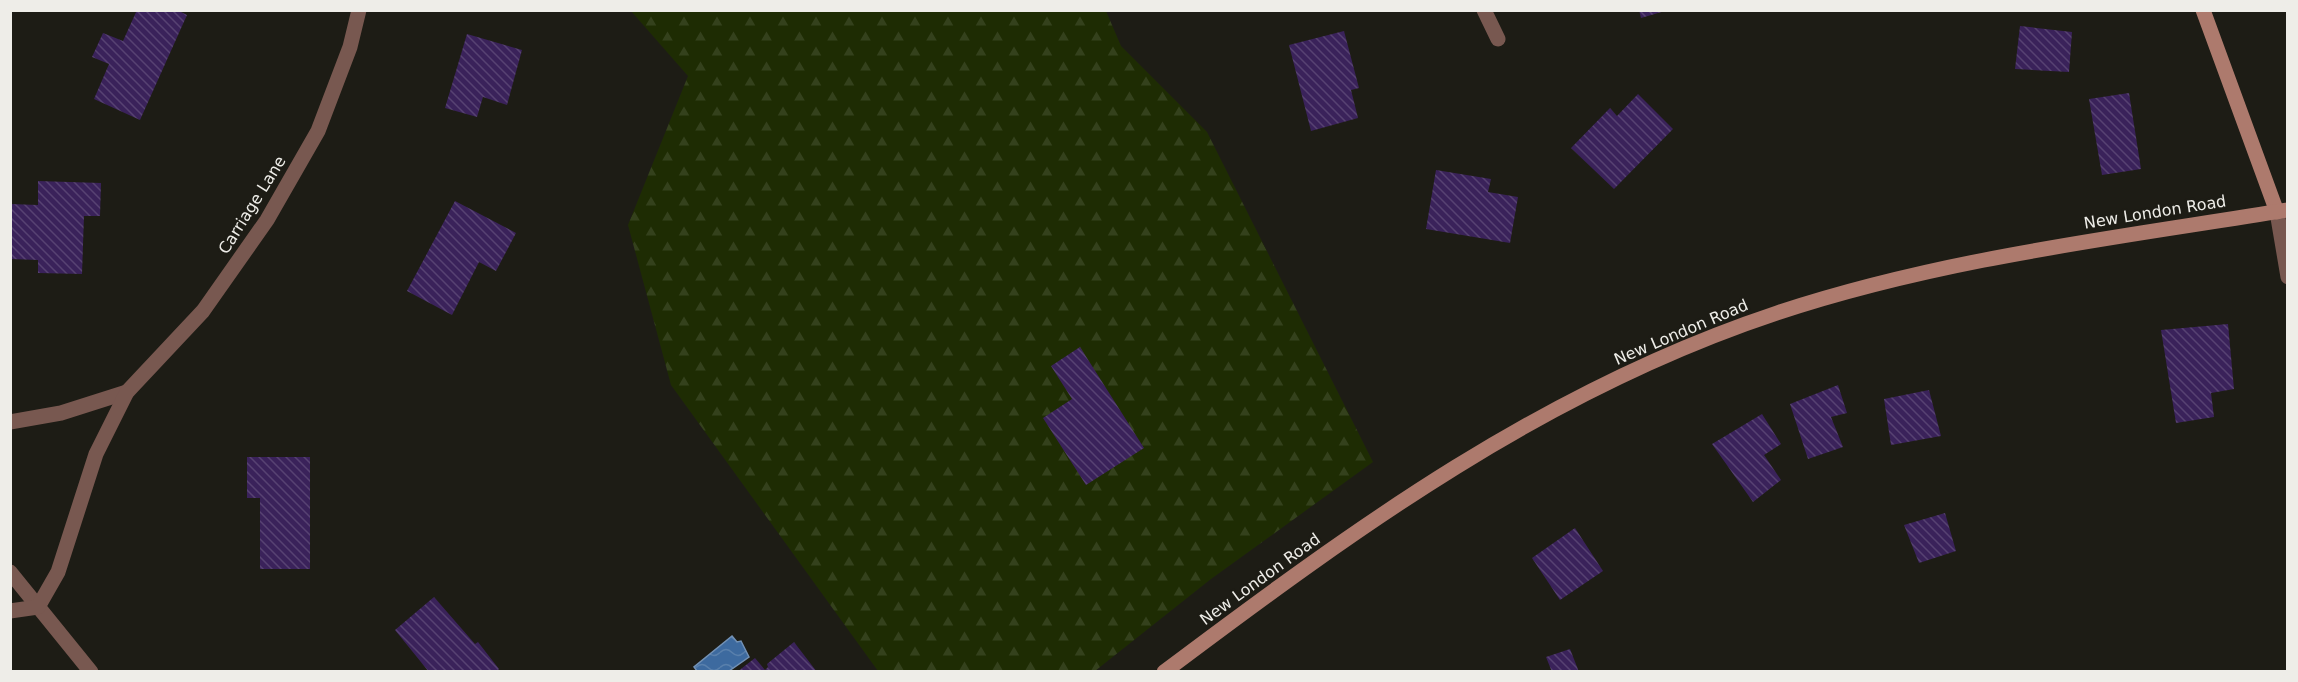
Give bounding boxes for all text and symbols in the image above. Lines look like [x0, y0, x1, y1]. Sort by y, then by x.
street label: Carriage Lane [214, 153, 290, 257]
street label: New London Road [2082, 191, 2228, 233]
street label: New London Road [1611, 295, 1751, 369]
street label: New London Road [1196, 529, 1324, 629]

